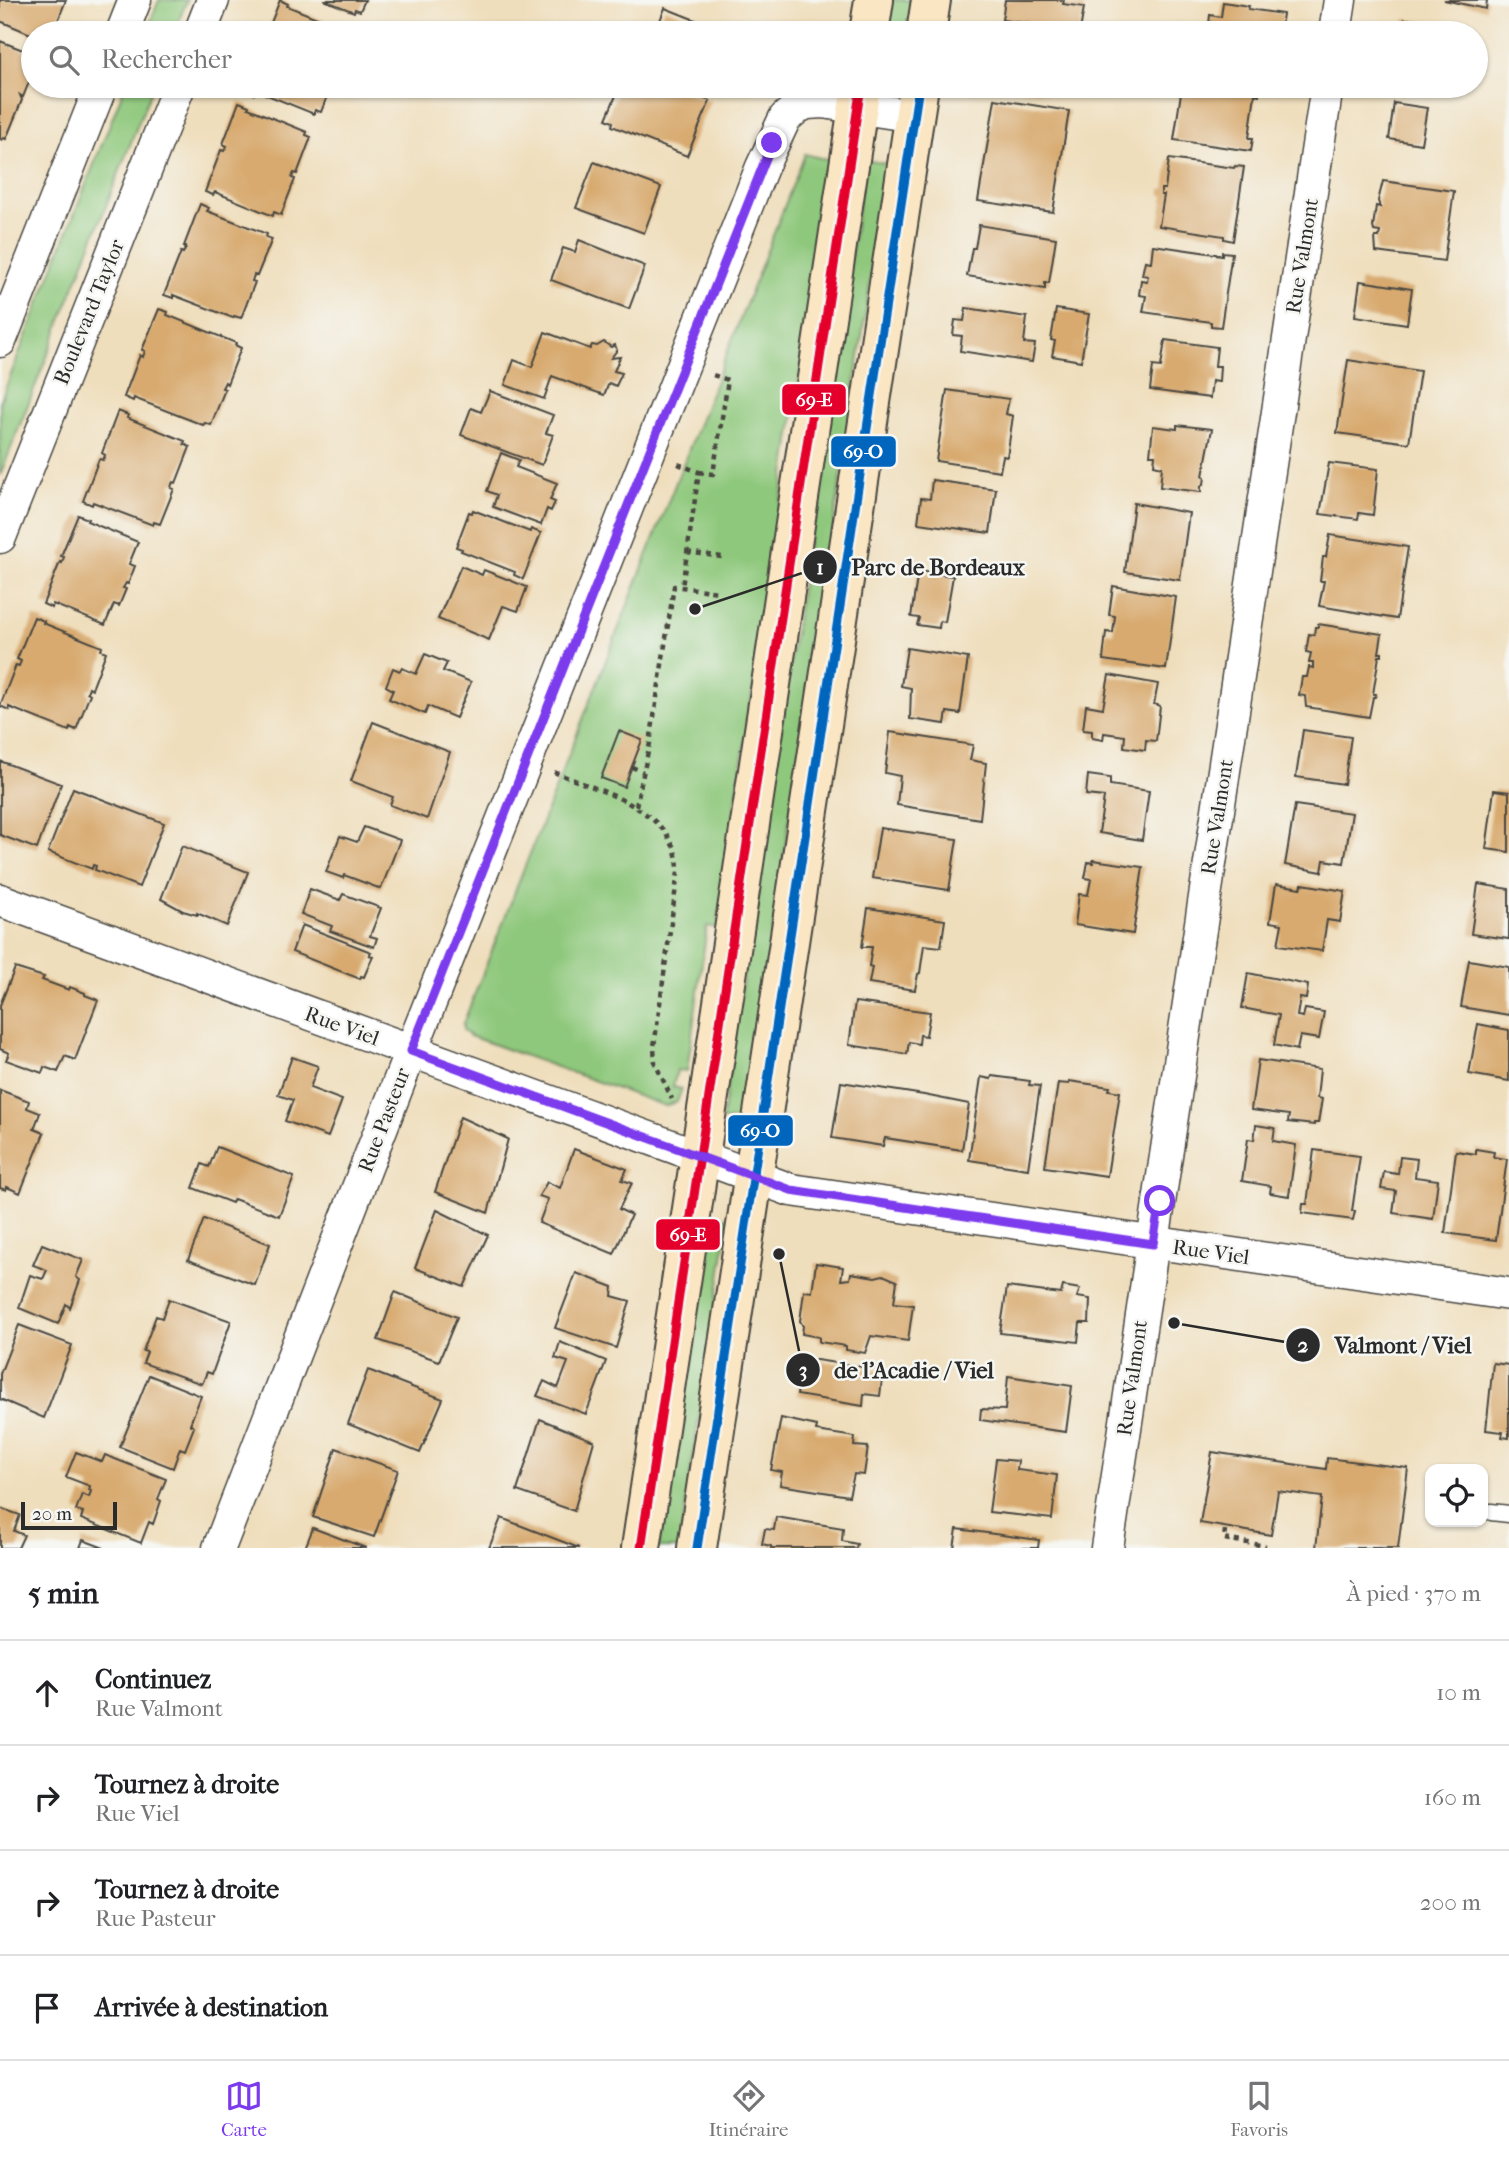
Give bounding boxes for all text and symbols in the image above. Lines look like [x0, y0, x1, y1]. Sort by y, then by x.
search box [21, 21, 1488, 98]
icon: search [45, 41, 83, 79]
text: Rechercher [101, 44, 232, 75]
route end [756, 127, 787, 158]
street label: Rue Valmont [1281, 196, 1323, 316]
street label: Boulevard Taylor [49, 236, 129, 388]
line badge: 69-E [781, 383, 847, 416]
text: 69-E [796, 389, 833, 411]
line badge: 69-O [830, 435, 897, 468]
text: 69-O [843, 441, 883, 463]
callout: Parc de Bordeaux [802, 545, 1038, 589]
text: Parc de Bordeaux [851, 554, 1026, 581]
text: 1 [816, 555, 824, 579]
street label: Rue Valmont [1196, 757, 1238, 877]
street label: Rue Viel [302, 1001, 383, 1051]
street label: Rue Pasteur [353, 1064, 415, 1176]
line badge: 69-O [727, 1114, 794, 1147]
text: 69-O [740, 1120, 780, 1142]
route start [1144, 1185, 1175, 1216]
line badge: 69-E [655, 1218, 721, 1251]
text: 69-E [670, 1224, 707, 1246]
street label: Rue Viel [1171, 1235, 1251, 1269]
street label: Rue Valmont [1112, 1318, 1152, 1438]
callout: Valmont / Viel [1285, 1323, 1485, 1367]
text: Valmont / Viel [1333, 1332, 1472, 1359]
text: 2 [1298, 1333, 1309, 1357]
callout: de l'Acadie / Viel [785, 1348, 1008, 1392]
text: de l'Acadie / Viel [834, 1357, 995, 1384]
text: 3 [799, 1358, 807, 1382]
map controls [1425, 1464, 1488, 1527]
button: locate [1425, 1464, 1488, 1527]
scale bar [21, 1499, 117, 1531]
text: 20 m [32, 1503, 72, 1525]
text: 5 min [28, 1576, 99, 1611]
text: À pied · 370 m [1347, 1580, 1481, 1607]
text: Continuez [95, 1664, 211, 1695]
icon: ahead [28, 1674, 66, 1712]
text: 10 m [1436, 1679, 1481, 1706]
text: Rue Valmont [95, 1695, 223, 1722]
text: Tournez à droite [95, 1769, 279, 1800]
icon: right [28, 1779, 66, 1817]
text: 160 m [1424, 1784, 1481, 1811]
text: Rue Viel [95, 1800, 180, 1827]
text: Tournez à droite [95, 1874, 279, 1905]
icon: right [28, 1884, 66, 1922]
text: 200 m [1420, 1889, 1481, 1916]
text: Rue Pasteur [95, 1905, 216, 1932]
icon: arrive [28, 1989, 66, 2027]
text: Arrivée à destination [95, 1992, 328, 2023]
tab: Carte [221, 2077, 267, 2141]
tab: Itinéraire [709, 2077, 788, 2141]
tab: Favoris [1230, 2077, 1288, 2141]

